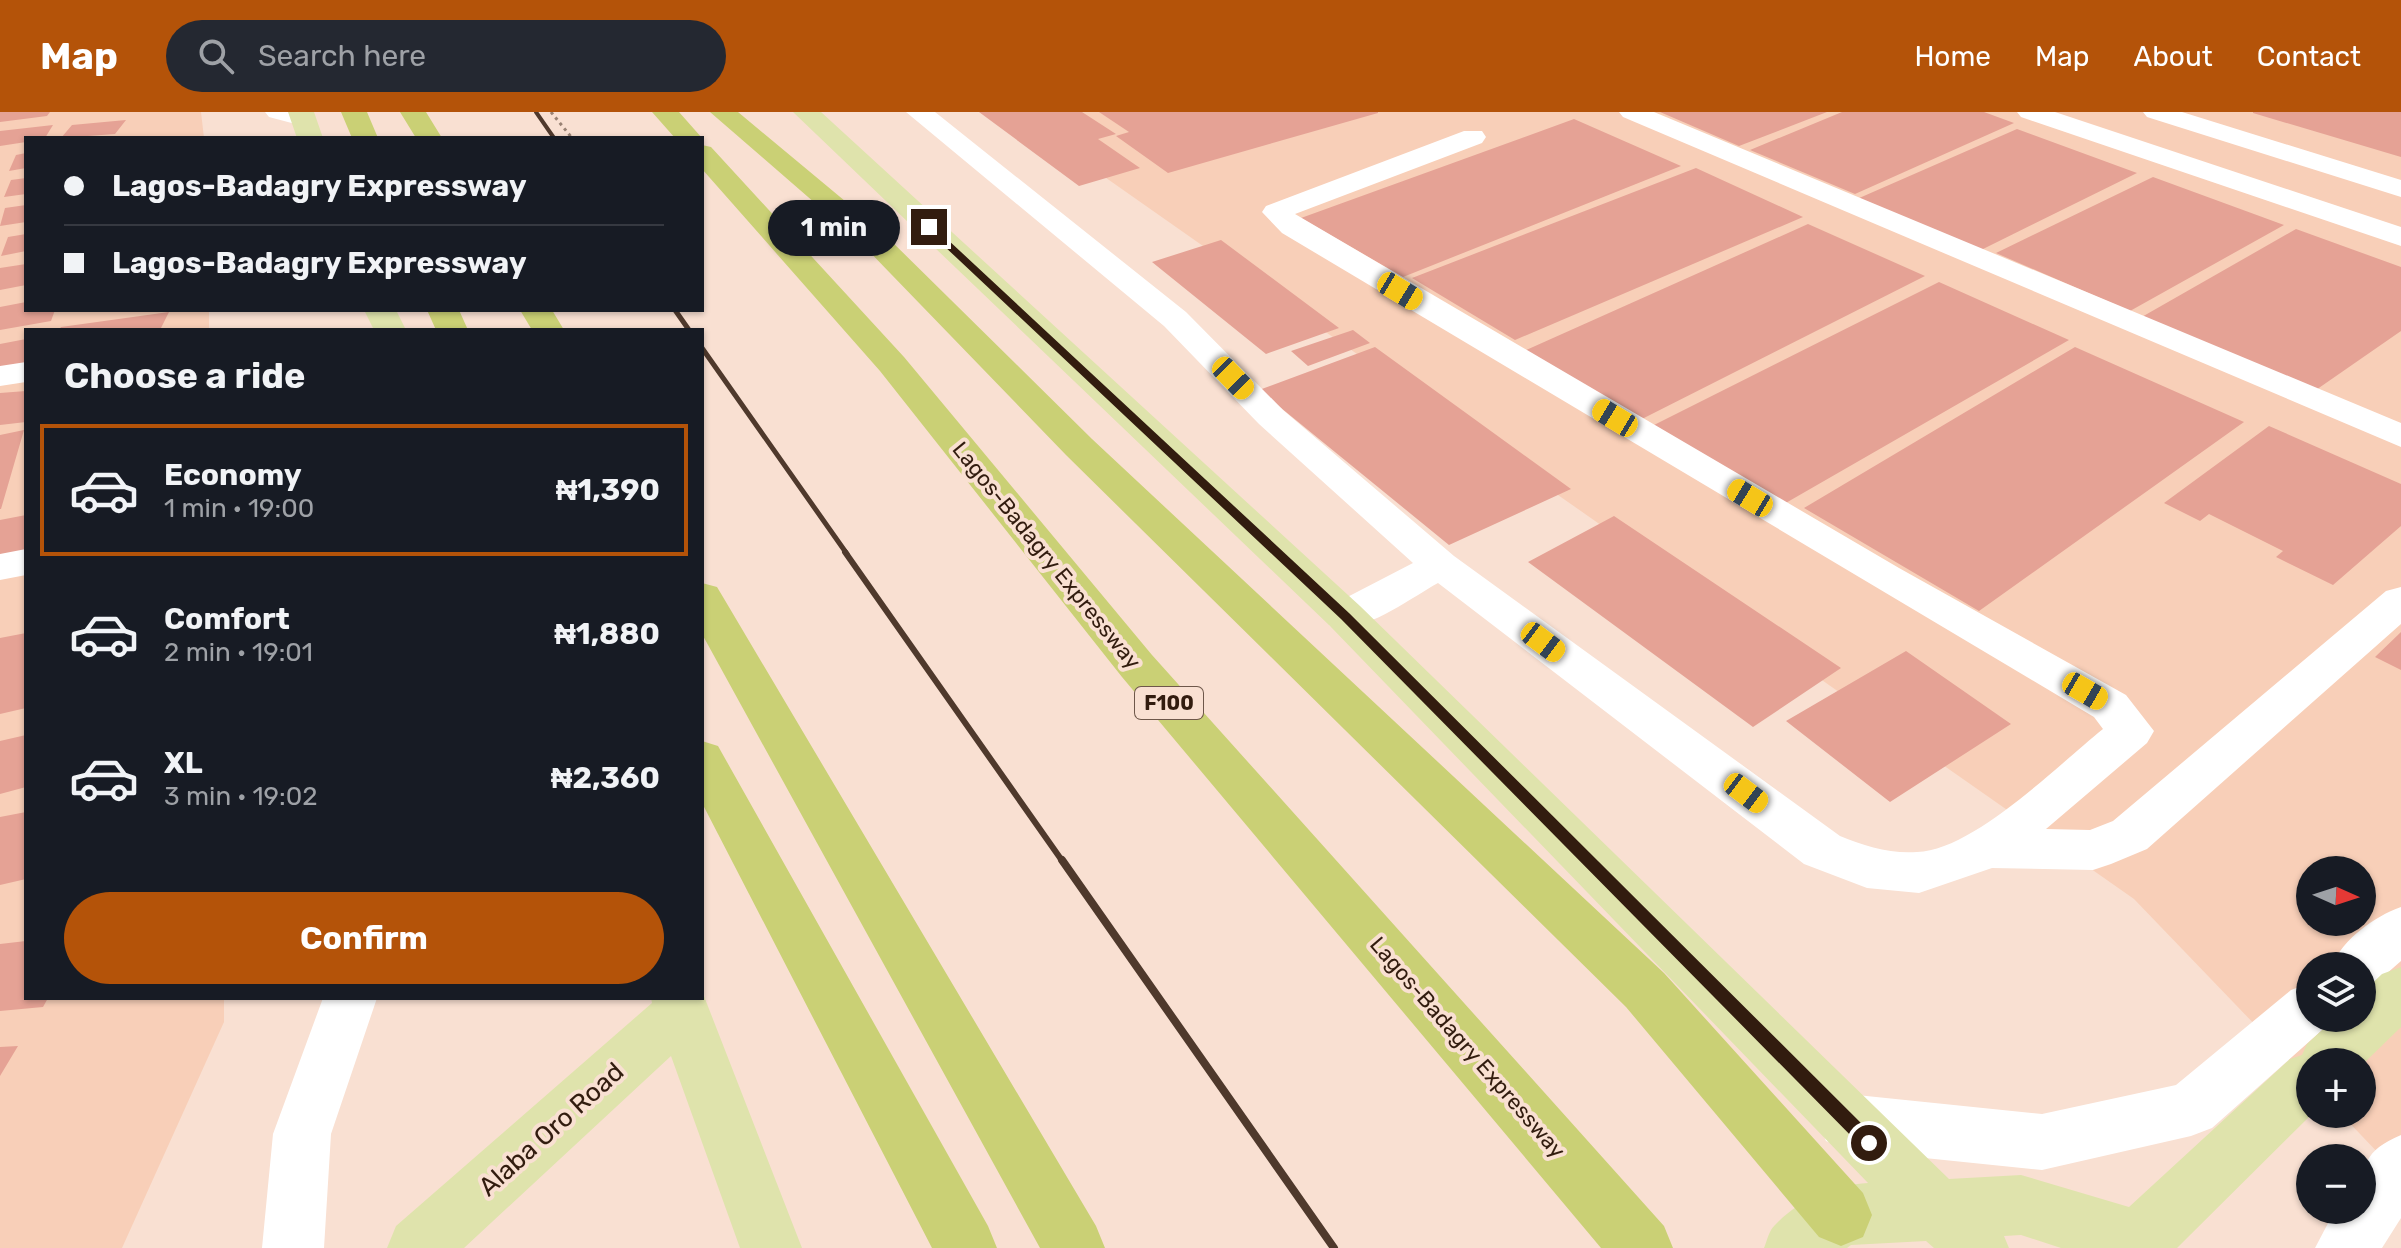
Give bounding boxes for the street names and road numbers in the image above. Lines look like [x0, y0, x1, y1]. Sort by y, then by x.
street label: Lagos-Badagry Expressway [947, 436, 1147, 674]
road number: F100 [1135, 687, 1203, 719]
street label: Lagos-Badagry Expressway [1364, 931, 1571, 1164]
street label: Alaba Oro Road [472, 1056, 630, 1203]

